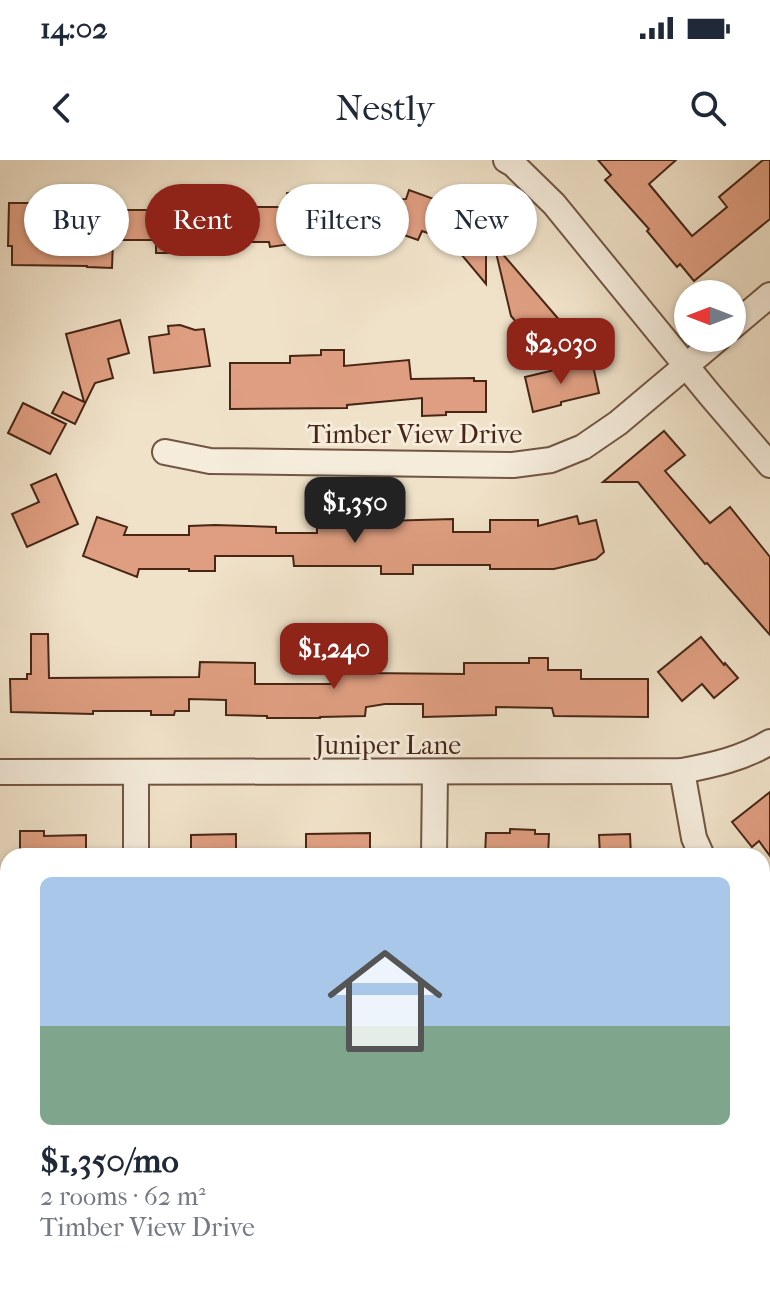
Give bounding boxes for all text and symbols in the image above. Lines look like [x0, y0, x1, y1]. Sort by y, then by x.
text: 14:02 [40, 11, 108, 46]
icon: back [40, 86, 84, 130]
icon: search [686, 86, 730, 130]
text: Nestly [336, 87, 435, 129]
chip: Buy [24, 184, 129, 256]
chip: Rent [145, 184, 260, 256]
chip: Filters [276, 184, 409, 256]
chip: New [425, 184, 537, 256]
north arrow [674, 280, 746, 352]
map controls [674, 280, 746, 352]
pin: $2,030 [496, 318, 626, 386]
text: $2,030 [525, 328, 597, 359]
street label: Timber View Drive [308, 419, 523, 450]
pin: $1,350 [290, 477, 420, 545]
text: $1,350 [323, 487, 388, 518]
pin: $1,240 [269, 623, 399, 691]
text: $1,240 [298, 633, 370, 664]
street label: Juniper Lane [313, 730, 461, 761]
icon: home [313, 929, 457, 1073]
text: $1,350/mo [40, 1141, 179, 1181]
text: 2 rooms · 62 m² [40, 1181, 206, 1212]
text: Timber View Drive [40, 1212, 255, 1243]

